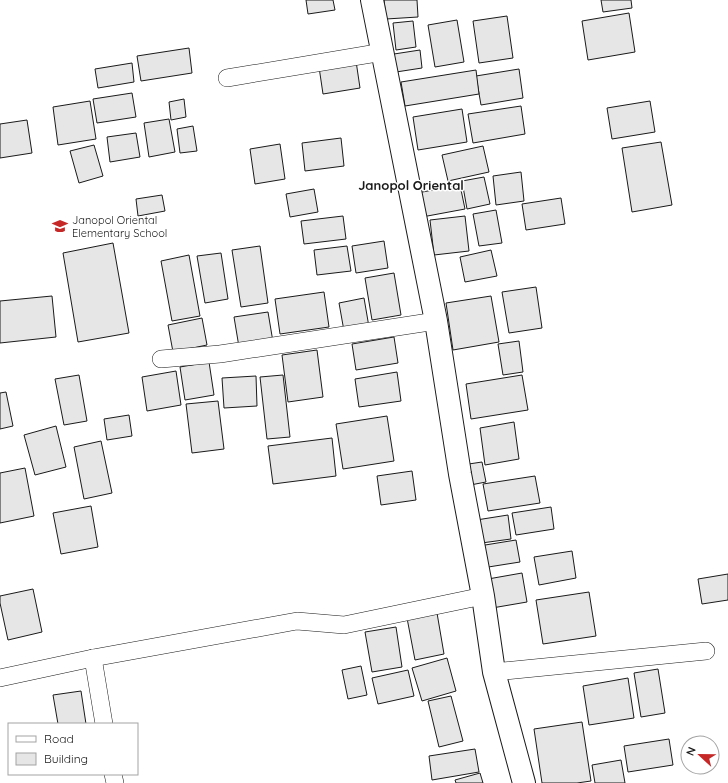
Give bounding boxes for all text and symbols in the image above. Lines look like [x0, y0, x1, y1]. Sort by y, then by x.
district label: Janopol Oriental [358, 177, 464, 193]
place label: Janopol Oriental Elementary School [72, 213, 167, 240]
school or university icon: Janopol Oriental Elementary School [51, 217, 69, 235]
legend [8, 723, 138, 775]
text: Road [44, 731, 74, 746]
north arrow [680, 735, 720, 775]
text: N [683, 745, 699, 758]
text: Building [44, 751, 88, 766]

